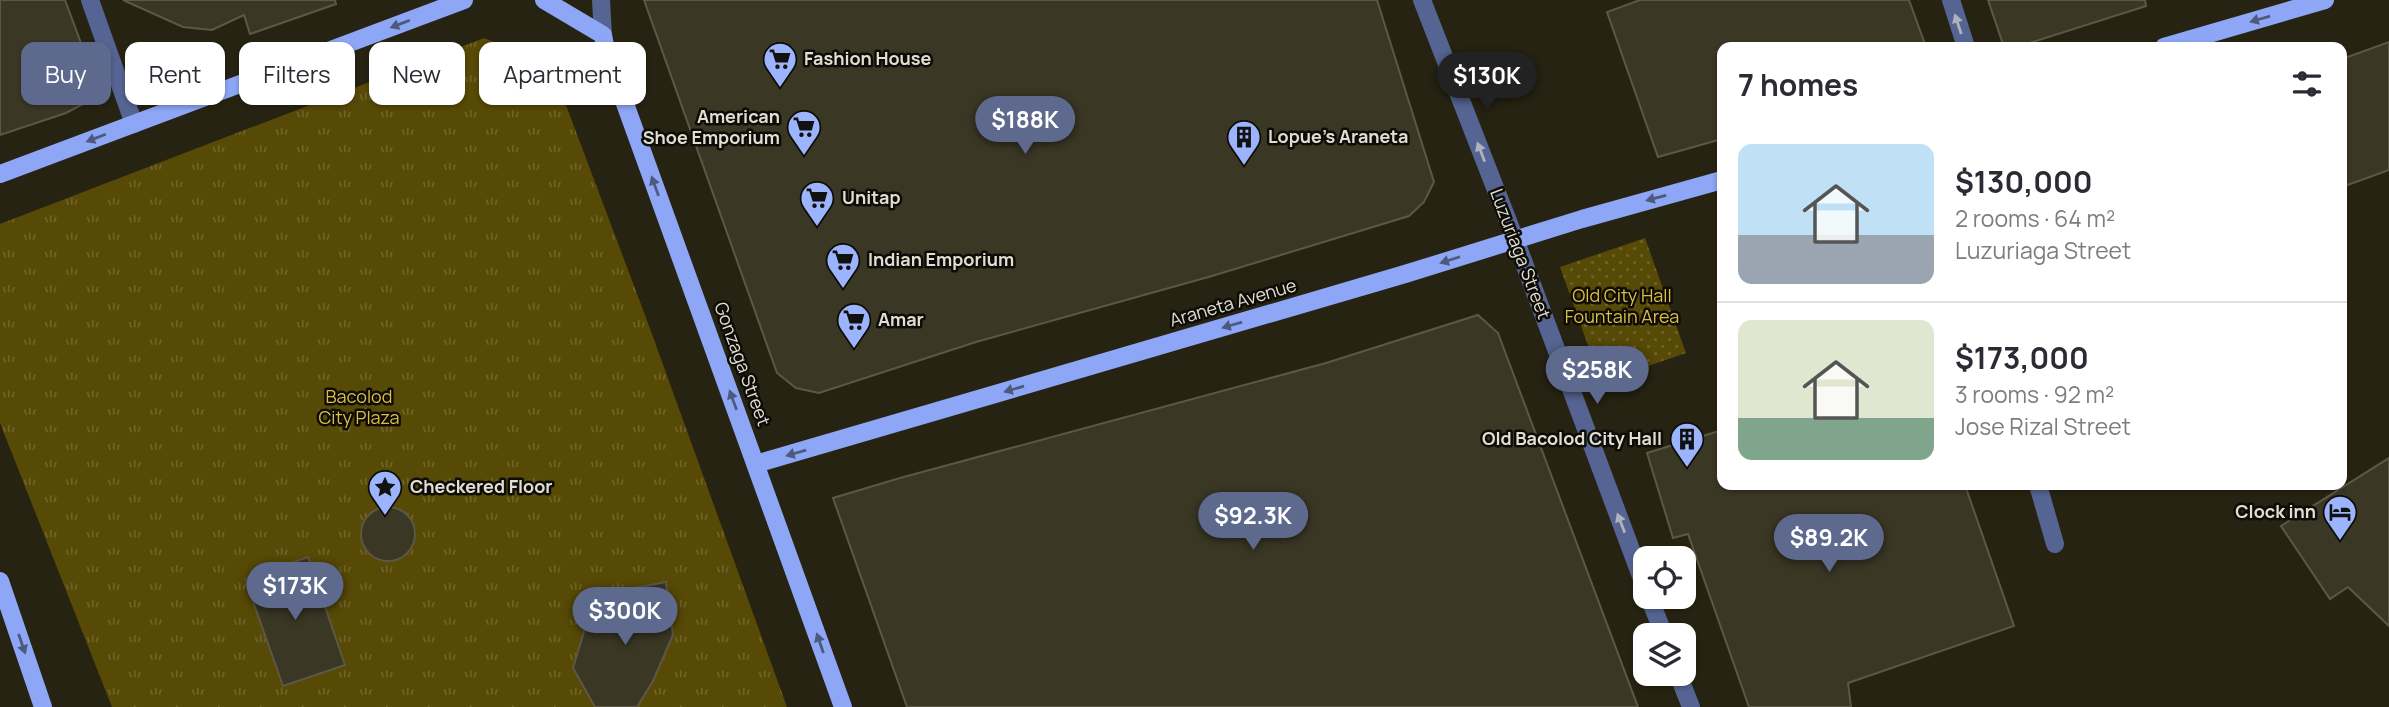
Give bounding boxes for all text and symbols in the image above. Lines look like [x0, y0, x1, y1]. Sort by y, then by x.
one-way arrow [1953, 13, 1963, 34]
one-way arrow [2249, 15, 2270, 25]
one-way arrow [390, 19, 411, 30]
supermarket icon: Fashion House [761, 40, 799, 89]
chip: Buy [21, 42, 111, 105]
chip: Rent [125, 42, 225, 105]
chip: Filters [239, 42, 355, 105]
chip: New [369, 42, 465, 105]
chip: Apartment [479, 42, 646, 105]
place label: Fashion House [804, 46, 932, 70]
pin: $130K [1438, 52, 1536, 112]
text: $130K [1453, 59, 1521, 91]
text: 7 homes [1738, 64, 1858, 105]
icon: filters [2288, 65, 2326, 103]
pin: $188K [976, 96, 1074, 156]
text: $188K [991, 103, 1059, 135]
place label: American Shoe Emporium [643, 104, 780, 149]
supermarket icon: American Shoe Emporium [785, 108, 823, 157]
building icon: Lopue's Araneta [1225, 118, 1263, 167]
place label: Lopue's Araneta [1268, 124, 1408, 148]
one-way arrow [85, 133, 106, 144]
one-way arrow [1476, 141, 1487, 162]
text: $130,000 [1955, 161, 2093, 202]
icon: home [1794, 172, 1878, 256]
one-way arrow [649, 176, 660, 197]
supermarket icon: Unitap [798, 179, 836, 228]
place label: Unitap [842, 185, 901, 209]
street label: Luzuriaga Street [1485, 185, 1557, 322]
one-way arrow [1646, 194, 1667, 204]
text: 2 rooms · 64 m² [1955, 202, 2115, 234]
text: Luzuriaga Street [1955, 234, 2131, 266]
supermarket icon: Indian Emporium [824, 241, 862, 290]
place label: Indian Emporium [868, 247, 1014, 271]
one-way arrow [1439, 255, 1460, 265]
street label: Araneta Avenue [1166, 272, 1299, 332]
park label: Old City Hall Fountain Area [1565, 283, 1679, 328]
street label: Gonzaga Street [709, 298, 776, 429]
supermarket icon: Amar [835, 301, 873, 350]
place label: Amar [878, 307, 924, 331]
one-way arrow [1221, 320, 1243, 331]
text: $173,000 [1955, 337, 2089, 378]
pin: $258K [1548, 346, 1646, 406]
icon: home [1794, 348, 1878, 432]
text: $258K [1562, 353, 1632, 385]
text: 3 rooms · 92 m² [1955, 378, 2114, 410]
park label: Bacolod City Plaza [318, 384, 400, 429]
one-way arrow [1003, 384, 1024, 394]
one-way arrow [727, 390, 738, 411]
text: Jose Rizal Street [1955, 410, 2131, 442]
building icon: Old Bacolod City Hall [1668, 420, 1706, 469]
place label: Old Bacolod City Hall [1482, 426, 1662, 450]
one-way arrow [785, 448, 806, 458]
place icon: Checkered Floor [366, 468, 404, 517]
place label: Checkered Floor [410, 474, 553, 498]
pin: $92.3K [1196, 492, 1310, 552]
hotel icon: Clock inn [2321, 493, 2359, 542]
text: $92.3K [1214, 499, 1292, 531]
place label: Clock inn [2235, 499, 2316, 523]
one-way arrow [1615, 512, 1626, 533]
pin: $89.2K [1772, 514, 1886, 574]
text: $89.2K [1790, 521, 1868, 553]
map controls [1633, 546, 1696, 686]
button: locate [1633, 546, 1696, 609]
pin: $173K [246, 562, 344, 622]
text: $173K [262, 569, 328, 601]
pin: $300K [576, 588, 674, 647]
text: $300K [589, 594, 661, 626]
button: layers [1633, 623, 1696, 686]
one-way arrow [814, 632, 825, 653]
one-way arrow [17, 634, 28, 655]

